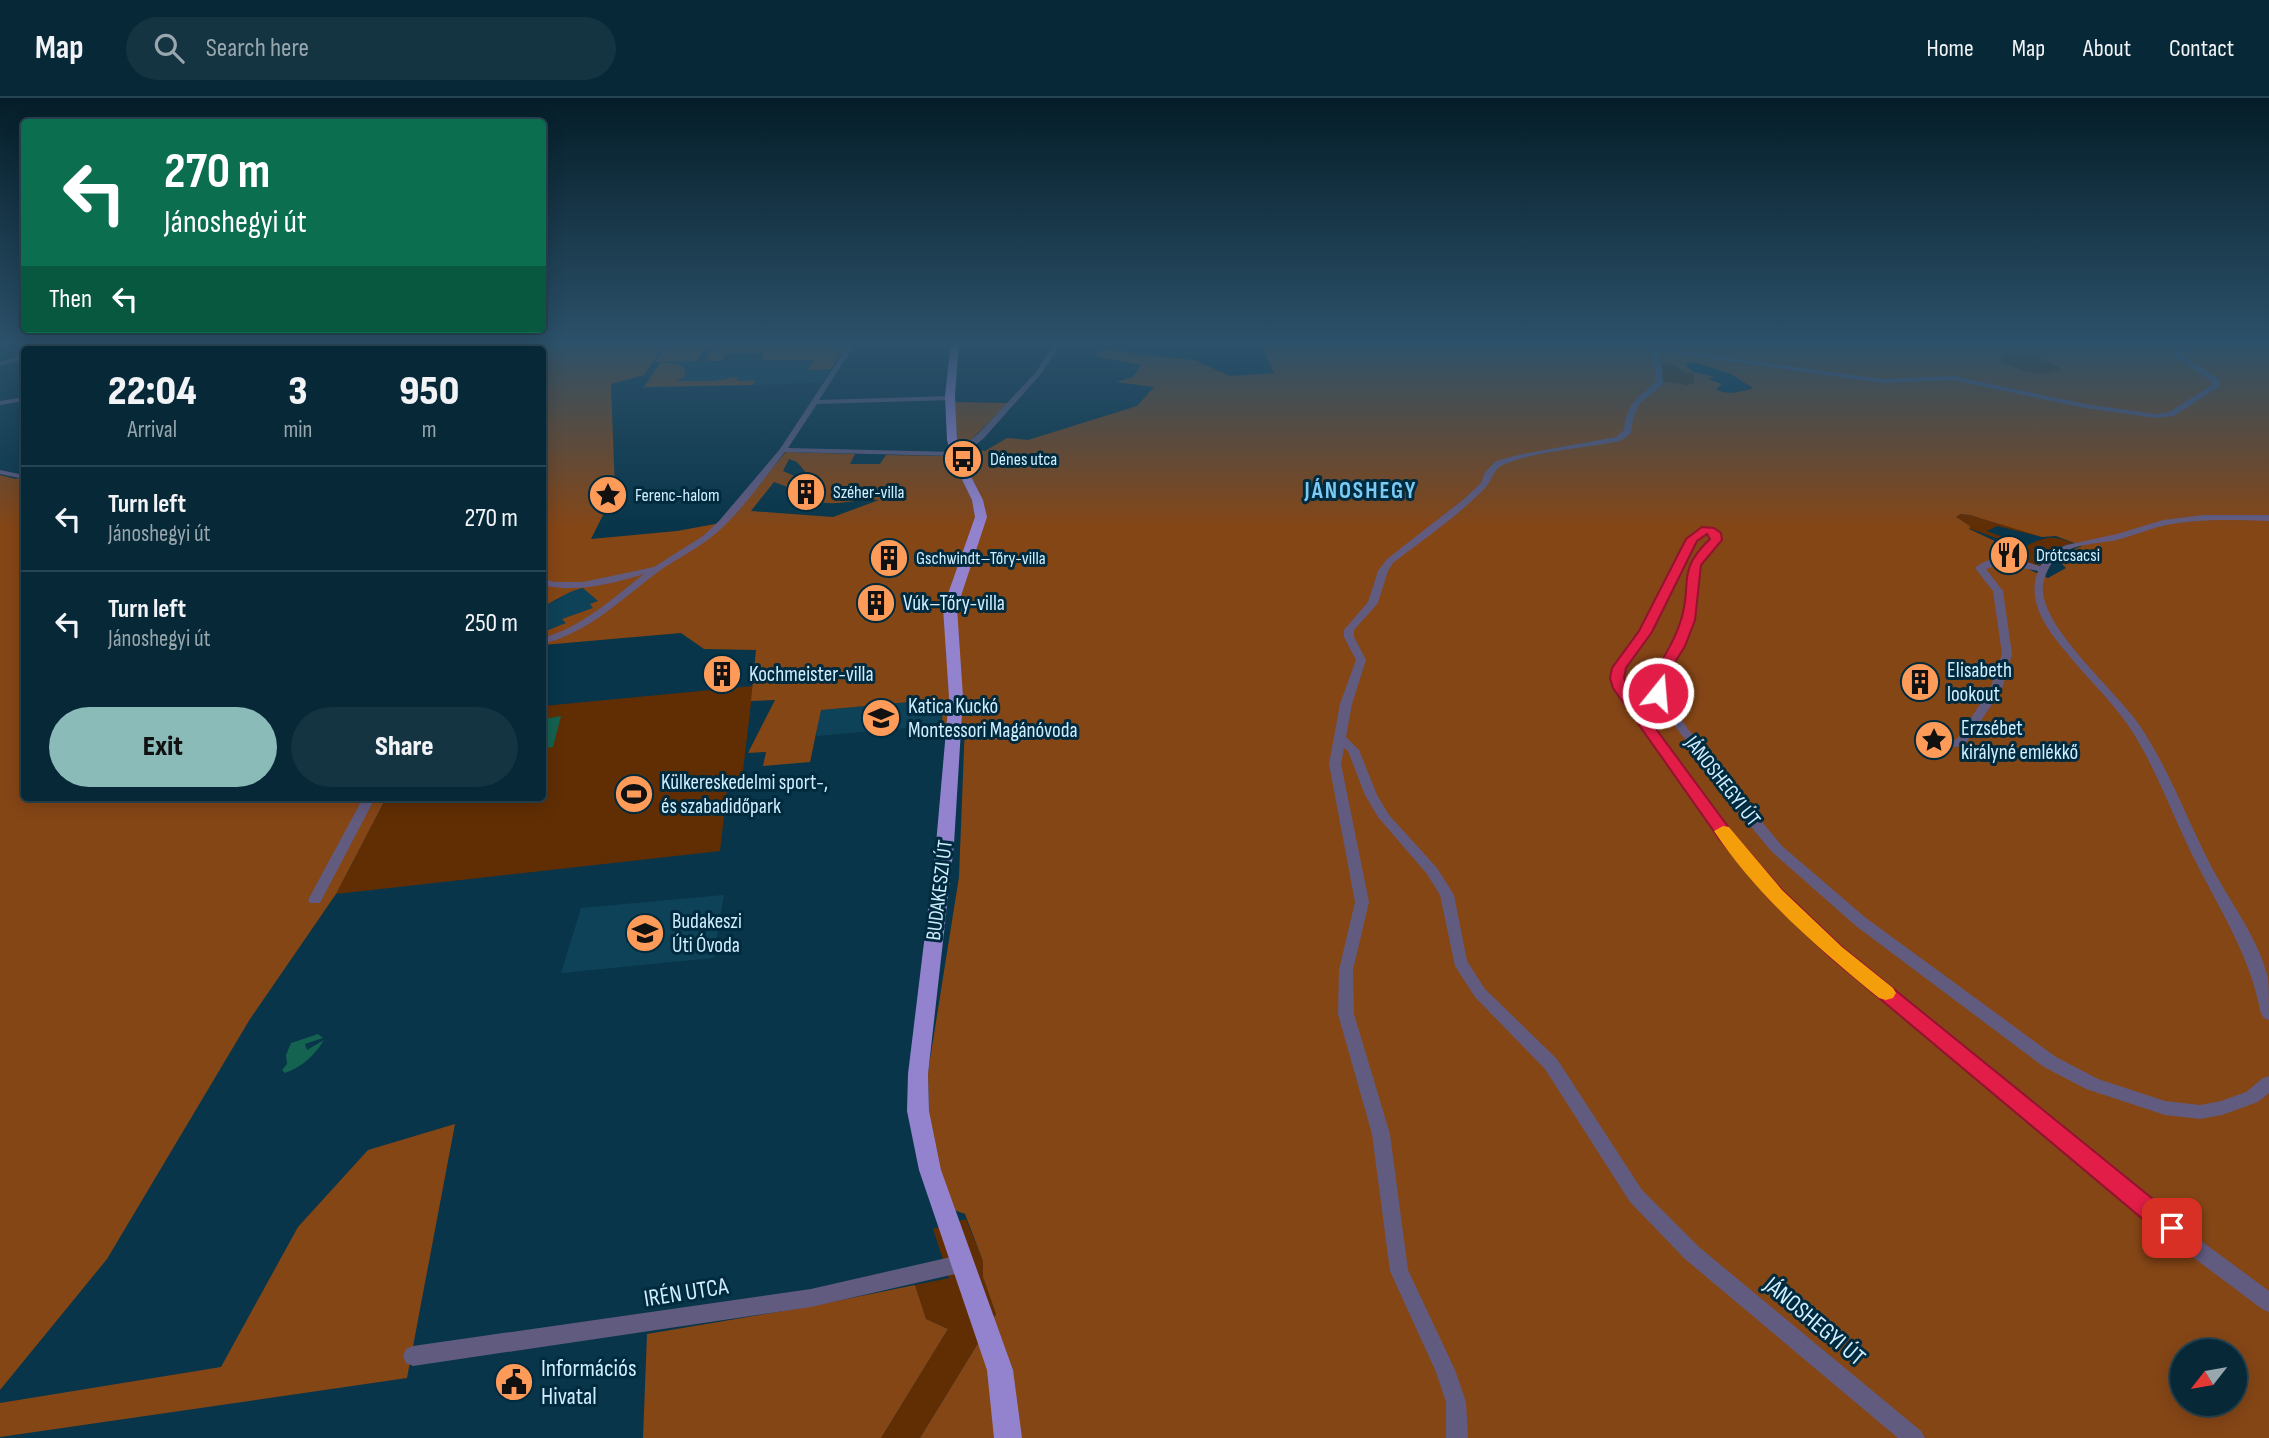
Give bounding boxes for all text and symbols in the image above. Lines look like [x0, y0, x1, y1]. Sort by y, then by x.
search box [126, 17, 616, 80]
text: Map [35, 28, 84, 68]
icon: search [150, 29, 188, 67]
text: Search here [206, 33, 309, 64]
text: Home [1926, 34, 1974, 63]
text: Map [2012, 34, 2045, 63]
text: About [2083, 34, 2131, 63]
text: Contact [2169, 34, 2234, 63]
text: 270 m [164, 143, 270, 202]
icon: left [49, 147, 140, 238]
text: Jánoshegyi út [164, 203, 307, 242]
icon: left [106, 280, 144, 318]
text: Then [49, 284, 92, 315]
text: 22:04 [108, 366, 197, 417]
text: 3 [288, 366, 308, 417]
text: 950 [399, 366, 459, 417]
text: Arrival [127, 416, 177, 444]
text: min [283, 416, 312, 444]
text: m [422, 416, 437, 444]
bus stop icon: Dénes utca [942, 438, 984, 480]
place label: Dénes utca [990, 449, 1057, 470]
building icon: Széher-villa [785, 471, 827, 513]
place icon: Ferenc-halom [587, 474, 629, 516]
district label: JÁNOSHEGY [1304, 477, 1417, 505]
place label: Széher-villa [833, 482, 905, 503]
place label: Ferenc-halom [635, 485, 719, 506]
text: Turn left [108, 489, 186, 520]
icon: left [49, 500, 87, 538]
text: 270 m [465, 503, 518, 534]
text: Jánoshegyi út [108, 520, 211, 548]
restaurant icon: Drótcsacsi [1988, 534, 2030, 576]
building icon: Gschwindt–Tőry-villa [868, 537, 910, 579]
place label: Drótcsacsi [2036, 545, 2100, 566]
place label: Gschwindt–Tőry-villa [916, 548, 1046, 569]
building icon: Vúk–Tőry-villa [855, 582, 897, 624]
place label: Vúk–Tőry-villa [903, 591, 1005, 616]
text: Turn left [108, 594, 186, 625]
icon: left [49, 605, 87, 643]
text: 250 m [464, 608, 518, 639]
text: Jánoshegyi út [108, 625, 211, 653]
building icon: Kochmeister-villa [701, 653, 743, 695]
position arrow [1621, 656, 1695, 730]
place label: Elisabeth lookout [1947, 658, 2012, 707]
building icon: Elisabeth lookout [1899, 661, 1941, 703]
place label: Kochmeister-villa [749, 662, 874, 687]
place label: Katica Kuckó Montessori Magánóvoda [908, 694, 1078, 743]
school or university icon: Katica Kuckó Montessori Magánóvoda [860, 697, 902, 739]
button: Exit [49, 707, 277, 787]
button: Share [291, 707, 518, 787]
place label: Erzsébet királyné emlékkő [1961, 716, 2078, 765]
place icon: Erzsébet királyné emlékkő [1913, 719, 1955, 761]
street label: JÁNOSHEGYI ÚT [1679, 730, 1766, 832]
place label: Külkereskedelmi sport-, és szabadidőpark [661, 770, 828, 819]
sports icon: Külkereskedelmi sport-, és szabadidőpark [613, 773, 655, 815]
street label: BUDAKESZI ÚT [921, 838, 958, 942]
place label: Budakeszi Úti Óvoda [672, 909, 742, 958]
school or university icon: Budakeszi Úti Óvoda [624, 912, 666, 954]
pin [2142, 1198, 2202, 1258]
icon: arrive [2153, 1209, 2191, 1247]
street label: JÁNOSHEGYI ÚT [1757, 1270, 1871, 1372]
street label: IRÉN UTCA [642, 1271, 731, 1313]
north arrow [2170, 1339, 2247, 1416]
map controls [2170, 1339, 2247, 1416]
place label: Információs Hivatal [541, 1354, 637, 1411]
public building icon: Információs Hivatal [493, 1361, 535, 1403]

